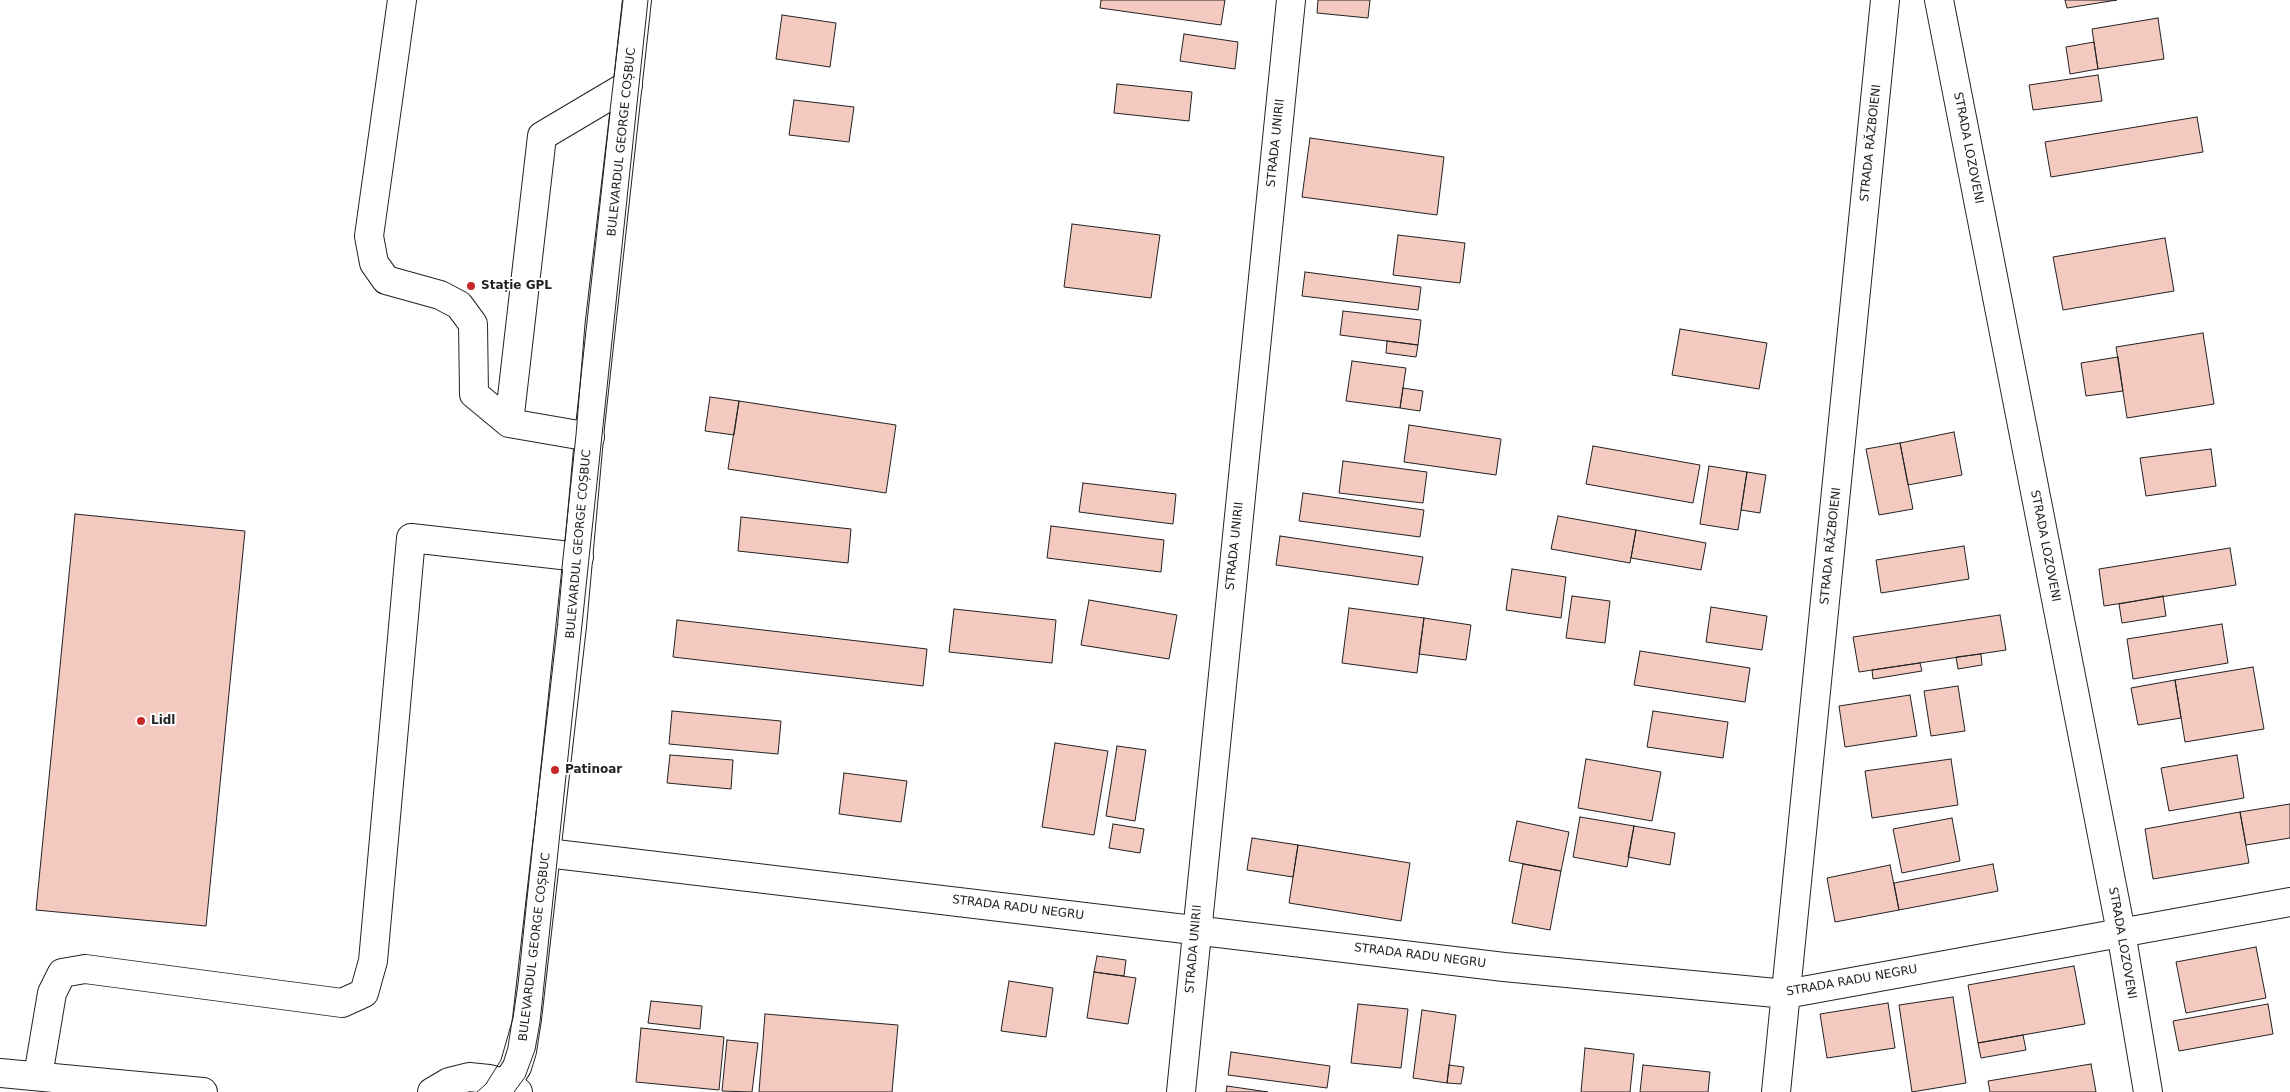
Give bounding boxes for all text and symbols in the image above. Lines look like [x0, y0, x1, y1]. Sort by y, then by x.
street label: BULEVARDUL GEORGE COȘBUC [605, 47, 639, 237]
street label: STRADA RĂZBOIENI [1858, 84, 1884, 202]
street label: STRADA LOZOVENI [1950, 91, 1986, 205]
street label: STRADA UNIRII [1264, 98, 1288, 188]
place label: Stație GPL [481, 279, 552, 293]
marker: Stație GPL [465, 280, 477, 292]
street label: BULEVARDUL GEORGE COȘBUC [564, 449, 594, 639]
street label: STRADA RĂZBOIENI [1818, 487, 1844, 605]
street label: STRADA LOZOVENI [2027, 489, 2063, 603]
street label: STRADA UNIRII [1223, 501, 1247, 591]
place label: Lidl [151, 714, 175, 728]
marker: Lidl [135, 715, 147, 727]
place label: Patinoar [565, 763, 622, 777]
marker: Patinoar [549, 764, 561, 776]
street label: BULEVARDUL GEORGE COȘBUC [516, 852, 554, 1042]
street label: STRADA LOZOVENI [2105, 886, 2139, 1000]
street label: STRADA RADU NEGRU [951, 893, 1085, 923]
street label: STRADA UNIRII [1183, 904, 1205, 994]
street label: STRADA RADU NEGRU [1353, 941, 1487, 971]
street label: STRADA RADU NEGRU [1785, 962, 1919, 1000]

